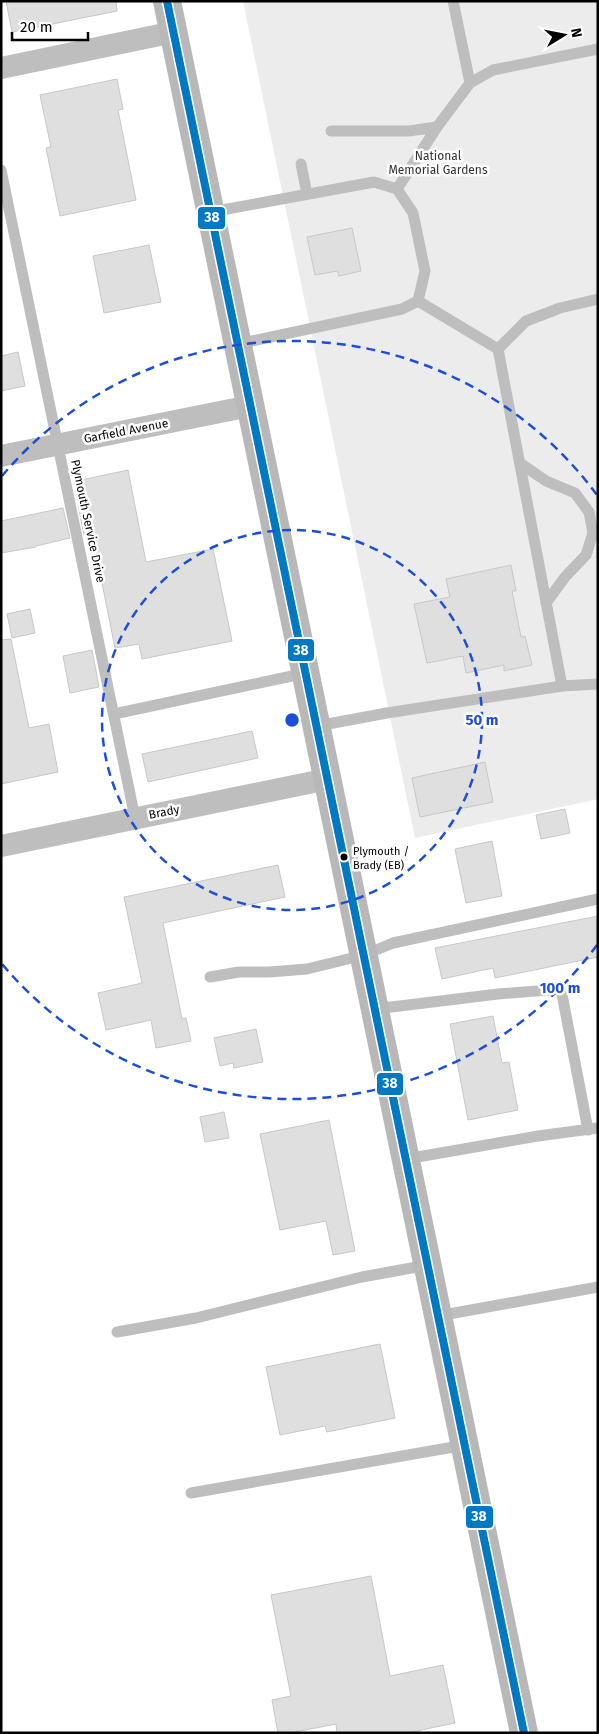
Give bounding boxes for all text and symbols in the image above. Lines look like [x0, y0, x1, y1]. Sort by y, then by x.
scale bar [12, 10, 89, 42]
north arrow [539, 10, 589, 60]
text: 20 m [20, 18, 53, 36]
text: N [567, 27, 585, 39]
park label: National Memorial Gardens [388, 149, 488, 177]
line badge: 38 [197, 206, 226, 230]
text: 38 [203, 209, 220, 226]
street label: Garfield Avenue [83, 416, 169, 446]
street label: Plymouth Service Drive [68, 458, 108, 584]
line badge: 38 [287, 638, 315, 662]
text: 38 [292, 642, 309, 659]
centre of rings [283, 711, 301, 729]
text: 50 m [465, 711, 499, 729]
street label: Brady [147, 802, 181, 822]
place label: Plymouth / Brady (EB) [353, 845, 409, 872]
marker: Plymouth / Brady (EB) [339, 852, 349, 862]
text: 100 m [540, 979, 580, 997]
line badge: 38 [376, 1072, 404, 1096]
text: 38 [381, 1075, 398, 1092]
line badge: 38 [465, 1505, 494, 1529]
text: 38 [470, 1508, 487, 1525]

